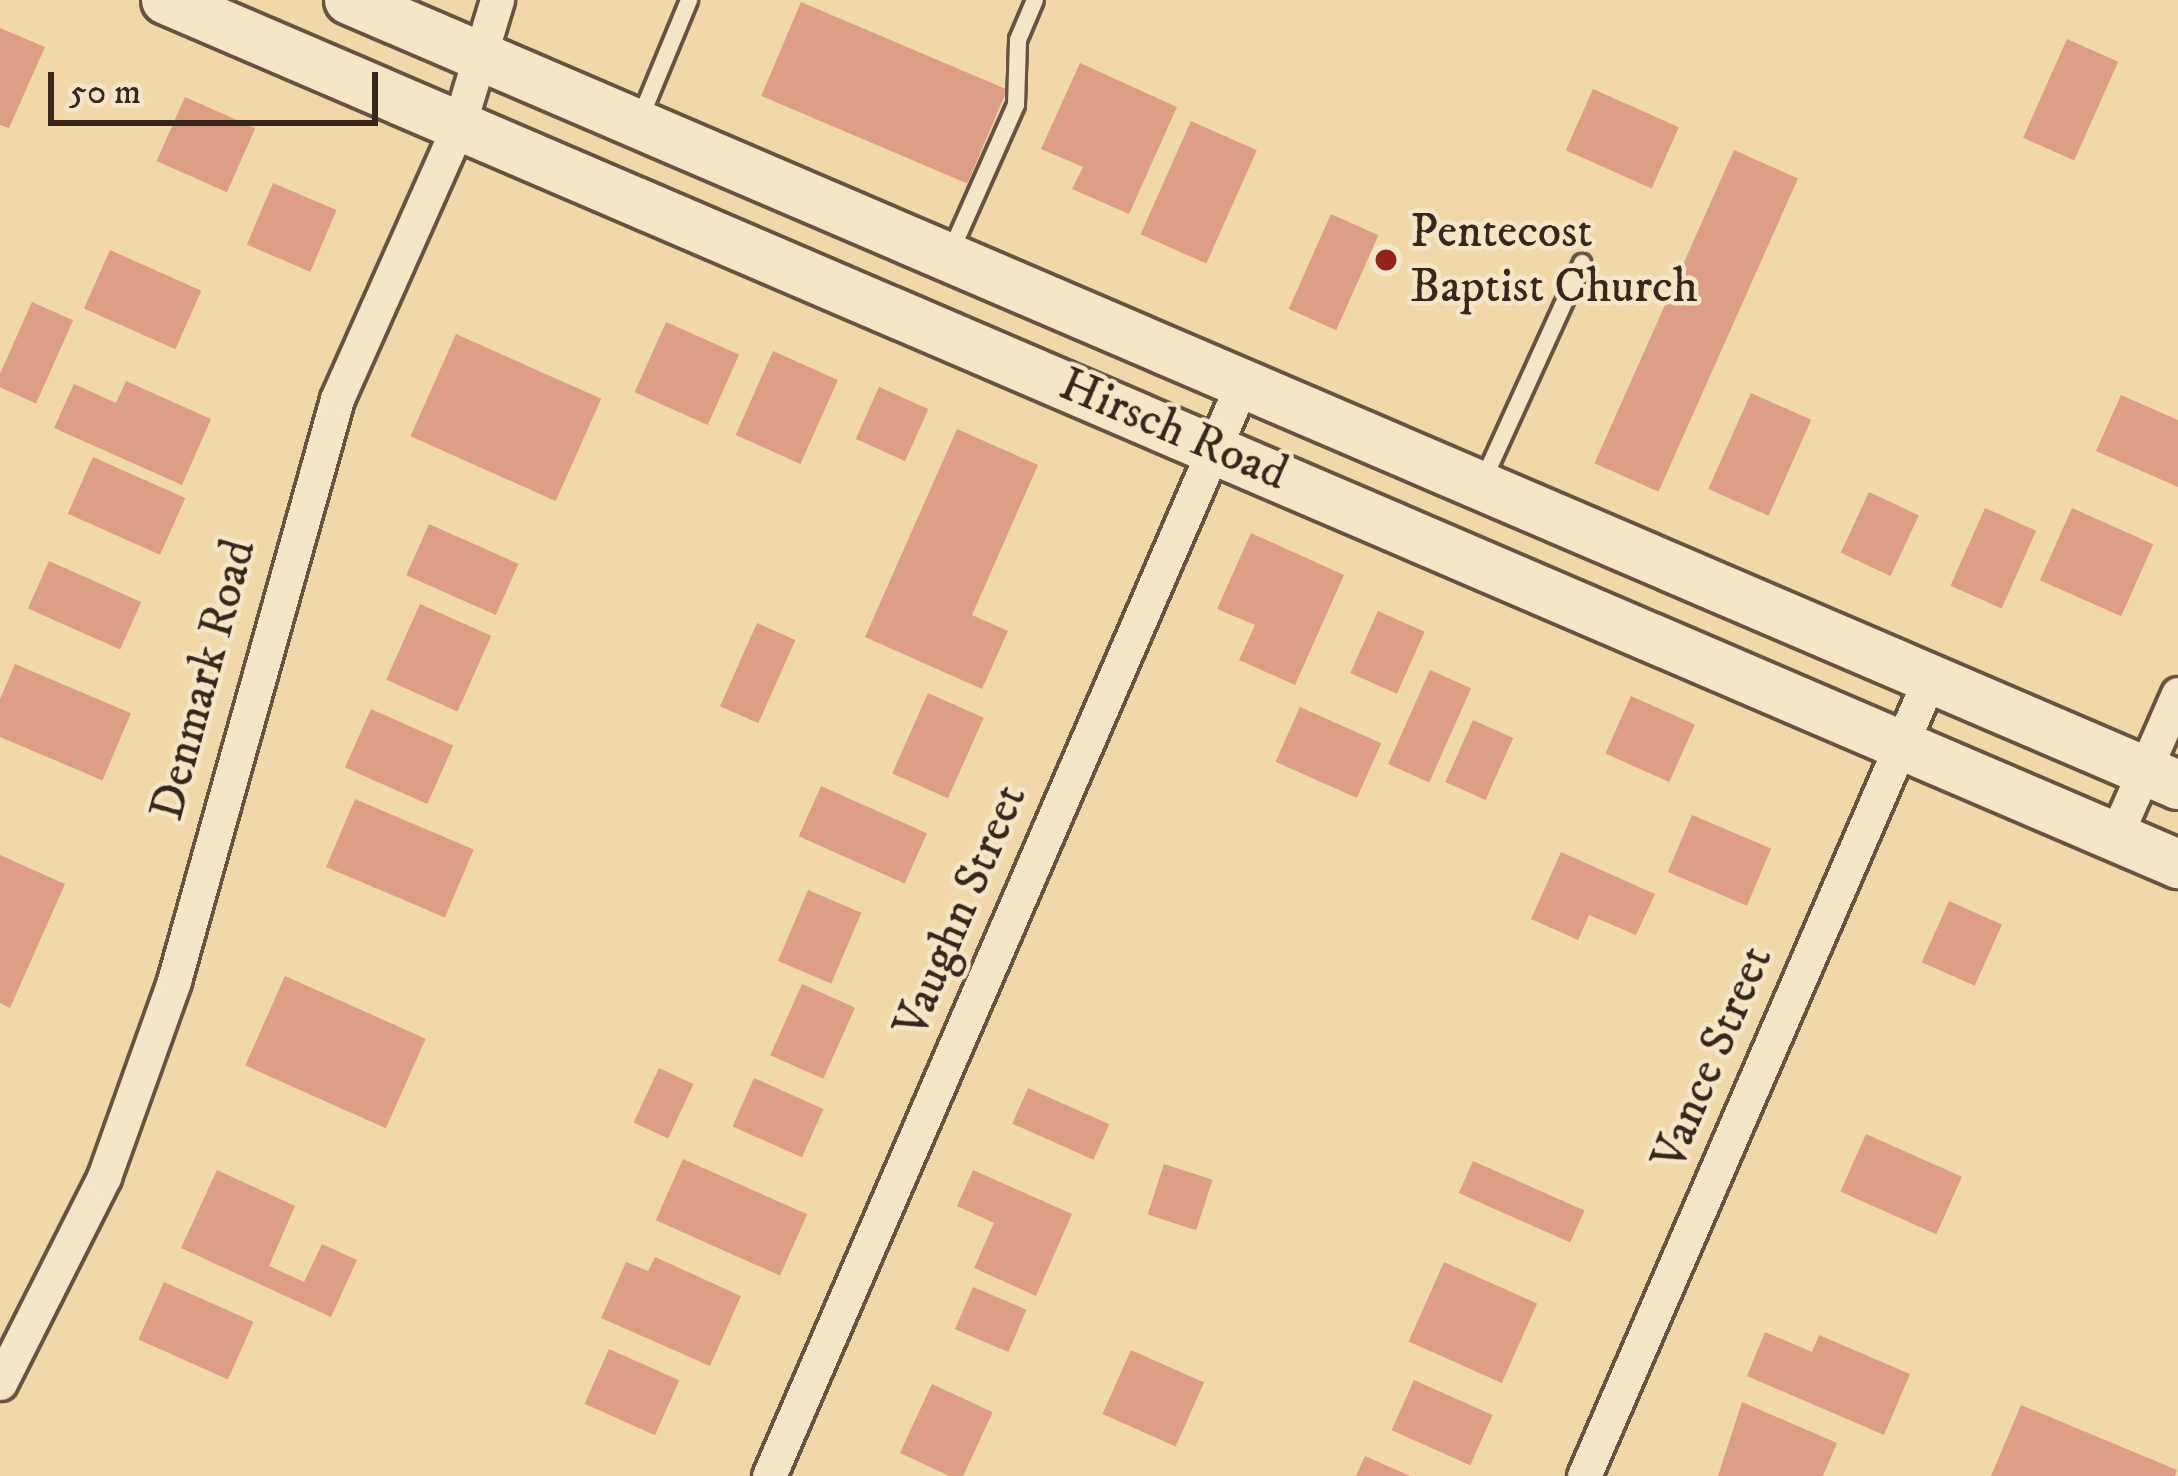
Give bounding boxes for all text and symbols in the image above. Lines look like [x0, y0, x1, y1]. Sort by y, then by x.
scale bar [54, 48, 384, 122]
text: 50 m [69, 70, 141, 115]
place label: Pentecost Baptist Church [1410, 203, 1698, 316]
marker: Pentecost Baptist Church [1373, 247, 1399, 273]
street label: Hirsch Road [1050, 356, 1296, 504]
street label: Denmark Road [139, 533, 269, 827]
street label: Vaughn Street [882, 776, 1040, 1046]
street label: Vance Street [1640, 938, 1786, 1178]

